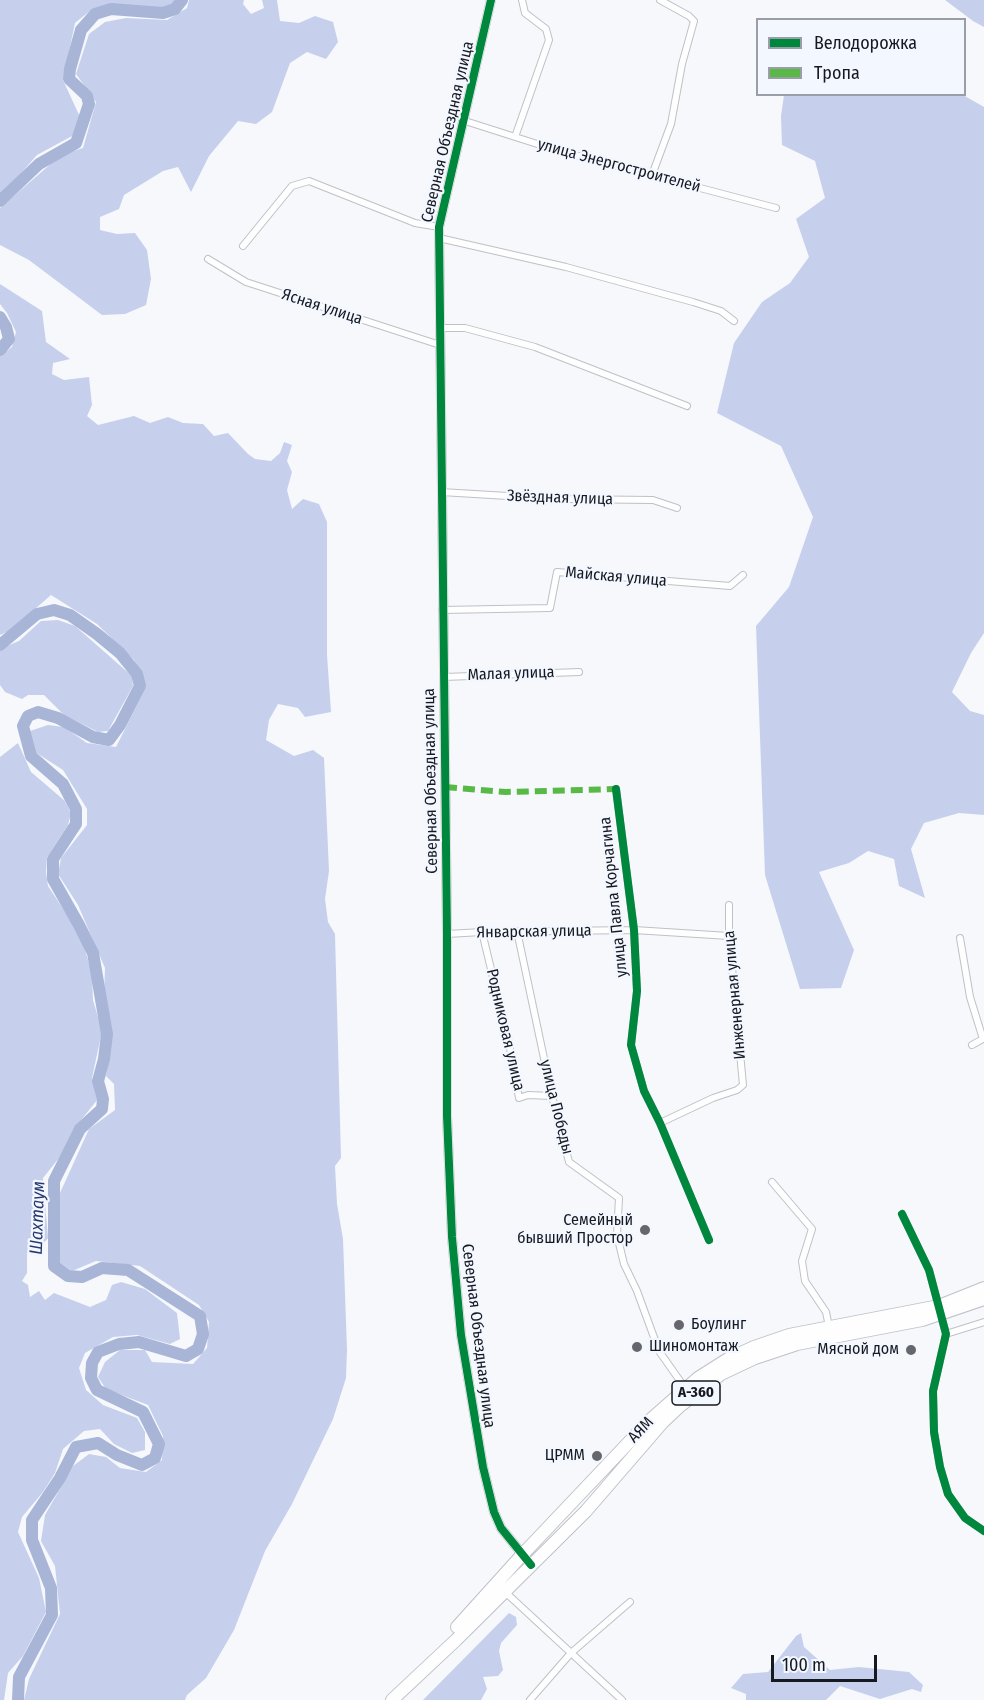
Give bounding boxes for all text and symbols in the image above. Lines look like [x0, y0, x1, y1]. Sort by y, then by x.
legend [756, 18, 966, 96]
text: Велодорожка [814, 32, 917, 54]
street label: Северная Объездная улица [418, 39, 478, 225]
text: Тропа [814, 62, 860, 84]
street label: улица Энергостроителей [535, 135, 703, 197]
street label: Ясная улица [279, 285, 365, 329]
street label: Звёздная улица [507, 487, 613, 509]
street label: Майская улица [565, 563, 667, 591]
street label: Малая улица [467, 663, 555, 685]
street label: Северная Объездная улица [420, 688, 442, 874]
street label: улица Павла Корчагина [596, 816, 632, 978]
street label: Январская улица [476, 921, 592, 943]
street label: Инженерная улица [720, 930, 750, 1060]
street label: Родниковая улица [482, 967, 528, 1093]
street label: улица Победы [535, 1058, 577, 1156]
water label: Шахтаум [26, 1181, 50, 1255]
place label: Семейный бывший Простор [517, 1211, 633, 1249]
marker: Семейный бывший Простор [638, 1223, 652, 1237]
street label: Северная Объездная улица [457, 1243, 499, 1429]
place label: Боулинг [691, 1315, 746, 1335]
marker: Боулинг [672, 1318, 686, 1332]
place label: Шиномонтаж [649, 1337, 738, 1357]
marker: Шиномонтаж [630, 1340, 644, 1354]
place label: Мясной дом [817, 1340, 899, 1360]
marker: Мясной дом [904, 1343, 918, 1357]
road number: А-360 [672, 1381, 720, 1405]
street label: АЯМ [624, 1413, 658, 1447]
place label: ЦРММ [545, 1446, 585, 1466]
marker: ЦРММ [590, 1449, 604, 1463]
scale bar [774, 1643, 880, 1681]
text: 100 m [782, 1654, 826, 1676]

